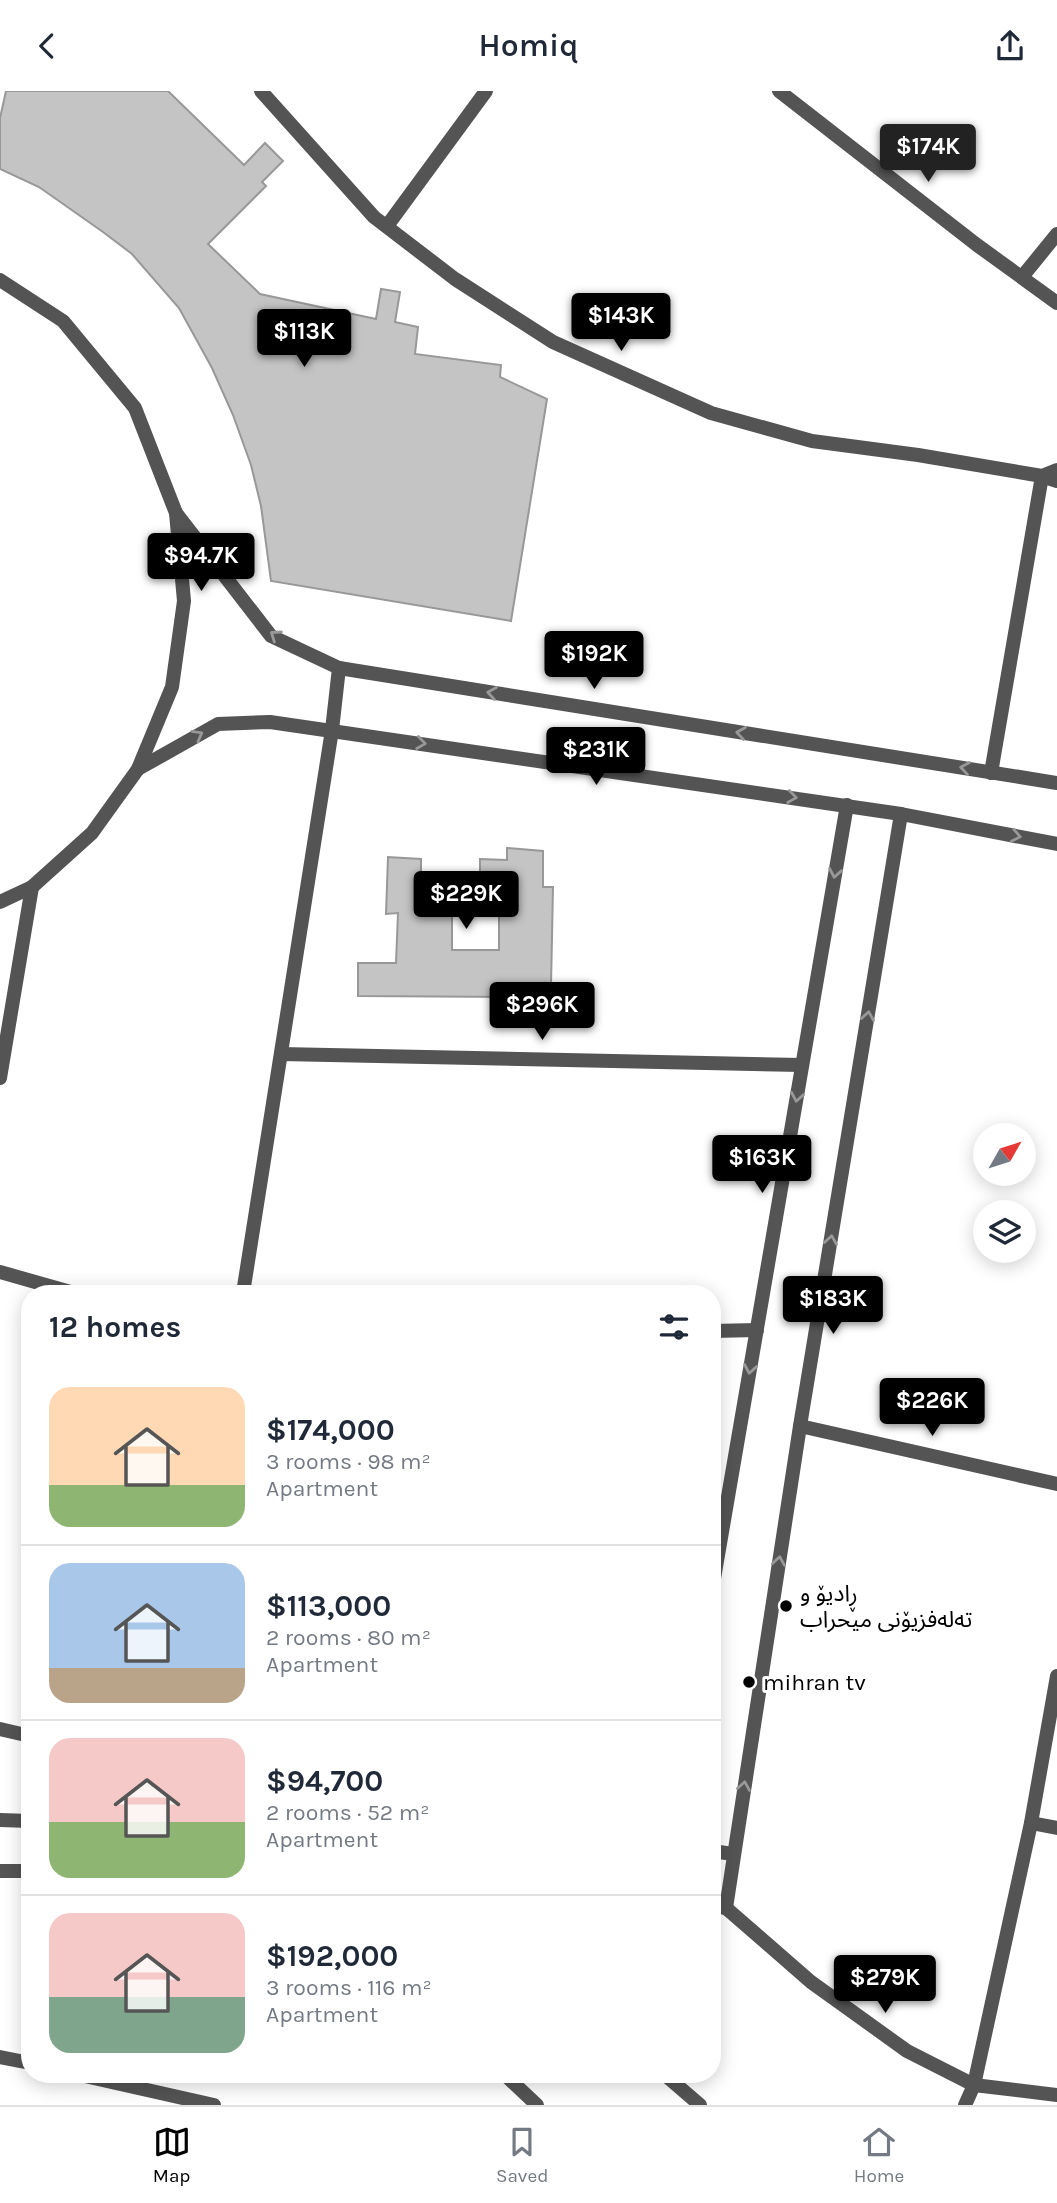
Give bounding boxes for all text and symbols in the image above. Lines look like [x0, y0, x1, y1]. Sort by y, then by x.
icon: back [28, 27, 66, 65]
text: Homiq [479, 27, 578, 64]
icon: share [991, 27, 1029, 65]
pin: $174K [879, 125, 977, 184]
text: $174K [896, 133, 960, 160]
pin: $143K [572, 293, 670, 353]
text: $143K [587, 302, 655, 329]
pin: $113K [255, 309, 353, 369]
text: $113K [273, 318, 335, 345]
pin: $94.7K [144, 533, 258, 593]
text: $94.7K [164, 542, 239, 569]
one-way arrow [270, 631, 283, 643]
pin: $192K [545, 631, 643, 691]
text: $192K [560, 640, 628, 667]
one-way arrow [486, 686, 498, 701]
one-way arrow [735, 725, 747, 740]
pin: $231K [547, 727, 645, 787]
one-way arrow [191, 730, 203, 743]
one-way arrow [415, 736, 427, 751]
text: $231K [562, 736, 630, 763]
one-way arrow [959, 761, 971, 776]
one-way arrow [786, 790, 797, 805]
one-way arrow [1010, 828, 1022, 843]
one-way arrow [828, 867, 843, 879]
pin: $229K [417, 871, 515, 931]
text: $229K [430, 880, 502, 907]
pin: $296K [493, 983, 591, 1042]
text: $296K [506, 991, 578, 1018]
one-way arrow [860, 1010, 875, 1021]
one-way arrow [790, 1091, 805, 1103]
north arrow [973, 1123, 1036, 1187]
map controls [973, 1123, 1036, 1263]
pin: $163K [713, 1135, 811, 1195]
text: $163K [728, 1144, 796, 1171]
button: layers [973, 1200, 1036, 1263]
one-way arrow [823, 1234, 838, 1246]
pin: $183K [784, 1277, 882, 1336]
text: $183K [799, 1285, 867, 1312]
icon: filters [655, 1308, 693, 1346]
text: 12 homes [49, 1309, 181, 1345]
one-way arrow [743, 1363, 758, 1375]
pin: $226K [883, 1379, 981, 1438]
text: $226K [896, 1387, 968, 1414]
text: $174,000 [266, 1412, 395, 1448]
icon: home [105, 1415, 189, 1499]
text: 3 rooms · 98 m² [266, 1448, 431, 1475]
text: Apartment [266, 1475, 378, 1502]
one-way arrow [771, 1555, 786, 1567]
place label: ڕادیۆ و تەلەفزیۆنی میحراب [800, 1580, 973, 1633]
text: $113,000 [266, 1588, 391, 1624]
icon: home [105, 1591, 189, 1675]
marker: ڕادیۆ و تەلەفزیۆنی میحراب [778, 1598, 794, 1614]
text: 2 rooms · 80 m² [266, 1624, 431, 1651]
text: Apartment [266, 1651, 378, 1678]
place label: mihran tv [763, 1669, 866, 1696]
marker: mihran tv [741, 1674, 757, 1690]
text: $94,700 [266, 1763, 383, 1799]
icon: home [105, 1766, 189, 1850]
one-way arrow [736, 1780, 751, 1792]
text: 2 rooms · 52 m² [266, 1799, 429, 1826]
text: Apartment [266, 1826, 378, 1853]
text: $192,000 [266, 1938, 398, 1974]
icon: home [105, 1941, 189, 2025]
pin: $279K [836, 1955, 934, 2015]
text: $279K [850, 1964, 920, 1991]
text: 3 rooms · 116 m² [266, 1974, 432, 2001]
text: Apartment [266, 2001, 378, 2028]
tab: Map [153, 2123, 191, 2187]
tab: Saved [496, 2123, 548, 2187]
tab: Home [854, 2123, 904, 2187]

